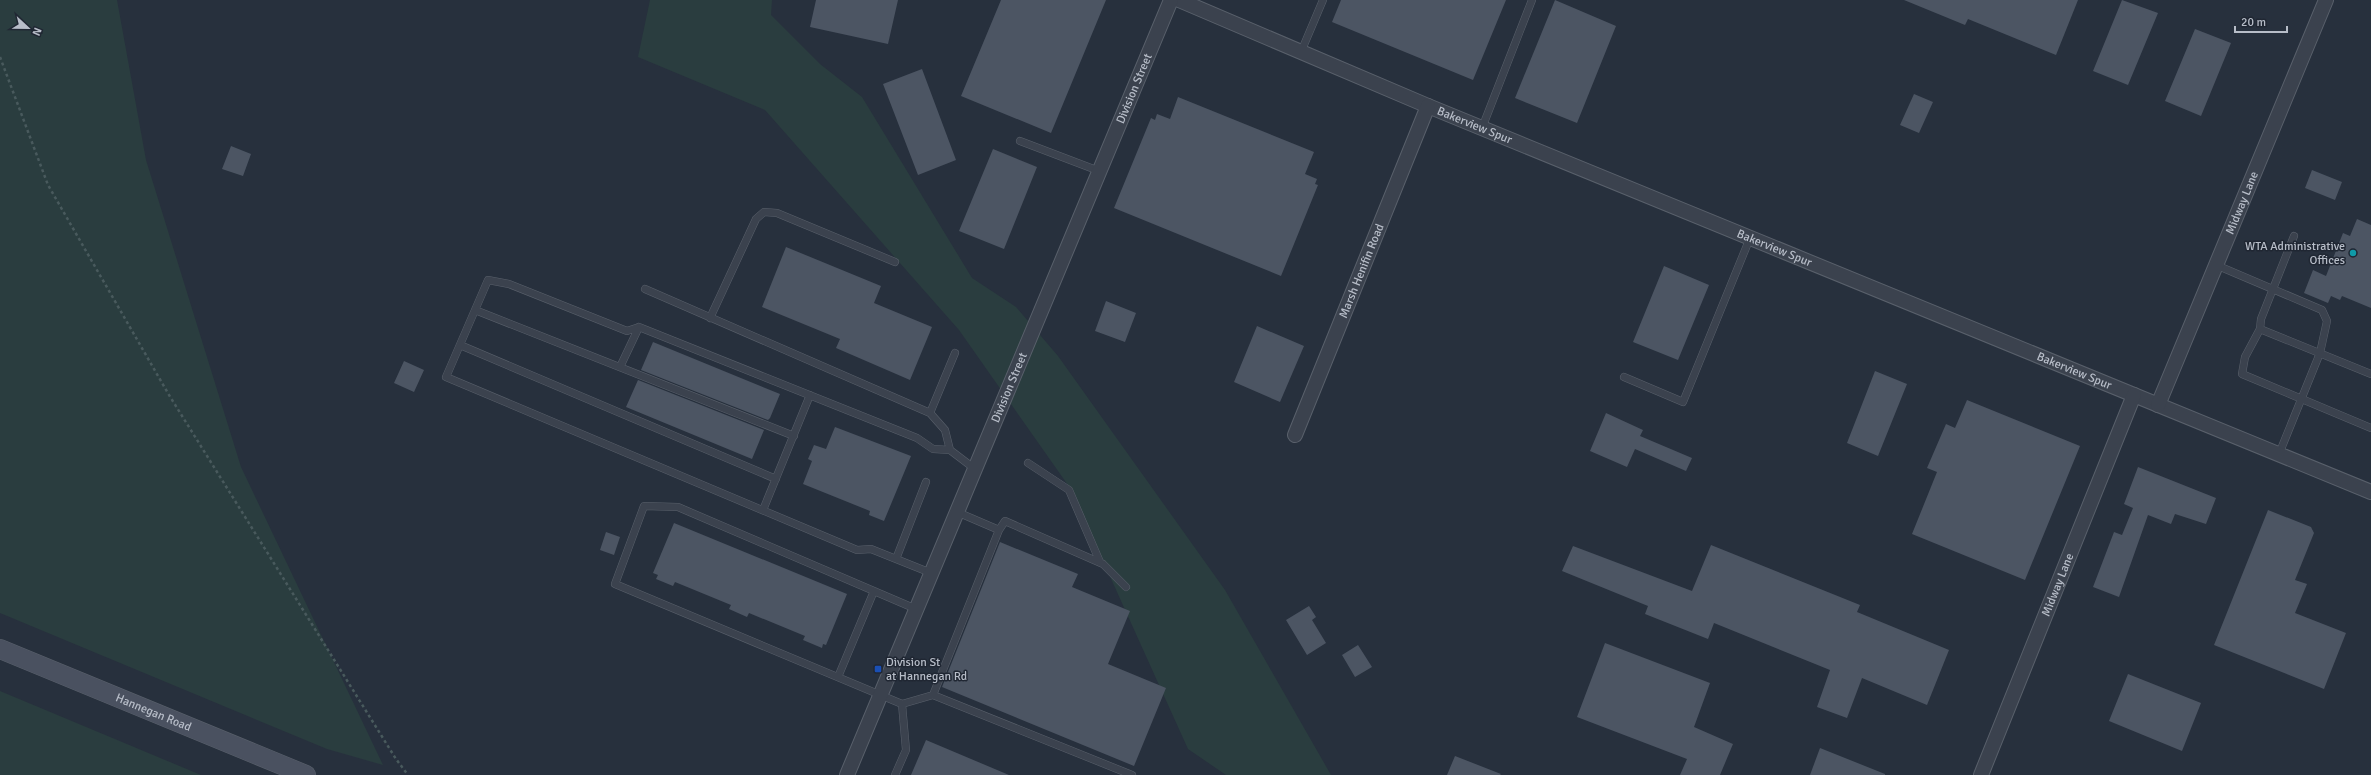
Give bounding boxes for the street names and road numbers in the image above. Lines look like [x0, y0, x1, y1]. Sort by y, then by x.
street label: Division Street [1113, 51, 1155, 126]
street label: Bakerview Spur [1435, 103, 1515, 147]
street label: Midway Lane [2222, 169, 2262, 236]
street label: Marsh Henifin Road [1336, 222, 1387, 320]
street label: Bakerview Spur [1735, 226, 1815, 270]
street label: Bakerview Spur [2035, 349, 2115, 393]
street label: Division Street [988, 350, 1030, 425]
street label: Midway Lane [2038, 551, 2077, 619]
street label: Hannegan Road [113, 690, 194, 734]

